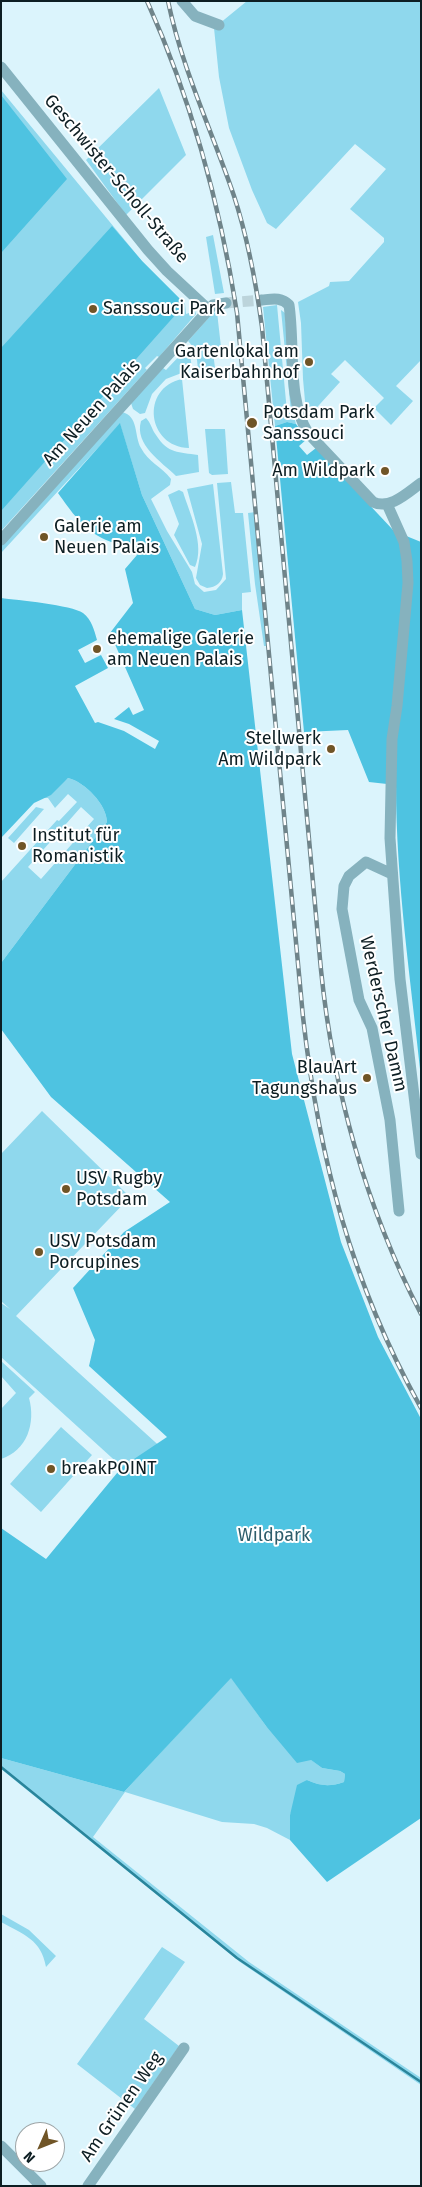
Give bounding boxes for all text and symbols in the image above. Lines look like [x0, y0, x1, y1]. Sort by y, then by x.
street label: Geschwister-Scholl-Straße [39, 90, 193, 268]
place label: Sanssouci Park [103, 298, 225, 320]
marker: Sanssouci Park [87, 303, 99, 315]
place label: Gartenlokal am Kaiserbahnhof [175, 341, 299, 384]
street label: Am Neuen Palais [39, 355, 145, 471]
marker: Gartenlokal am Kaiserbahnhof [303, 356, 315, 368]
place label: Potsdam Park Sanssouci [263, 402, 375, 444]
marker: Potsdam Park Sanssouci [245, 416, 259, 430]
place label: Am Wildpark [272, 460, 375, 482]
marker: Am Wildpark [379, 465, 391, 477]
place label: Galerie am Neuen Palais [54, 516, 159, 558]
marker: Galerie am Neuen Palais [38, 531, 50, 543]
place label: ehemalige Galerie am Neuen Palais [107, 628, 254, 670]
marker: ehemalige Galerie am Neuen Palais [91, 643, 103, 655]
place label: Stellwerk Am Wildpark [218, 728, 321, 771]
marker: Stellwerk Am Wildpark [325, 743, 337, 755]
place label: Institut für Romanistik [32, 825, 123, 868]
marker: Institut für Romanistik [16, 840, 28, 852]
street label: Werderscher Damm [355, 934, 411, 1094]
place label: BlauArt Tagungshaus [252, 1057, 357, 1100]
marker: BlauArt Tagungshaus [361, 1072, 373, 1084]
place label: USV Rugby Potsdam [76, 1168, 162, 1210]
marker: USV Rugby Potsdam [60, 1183, 72, 1195]
place label: USV Potsdam Porcupines [49, 1231, 156, 1274]
marker: USV Potsdam Porcupines [33, 1246, 45, 1258]
place label: breakPOINT [61, 1458, 157, 1480]
marker: breakPOINT [45, 1463, 57, 1475]
park label: Wildpark [238, 1525, 310, 1547]
street label: Am Grünen Weg [76, 2048, 168, 2166]
north arrow [15, 2122, 65, 2172]
text: N [20, 2148, 39, 2166]

